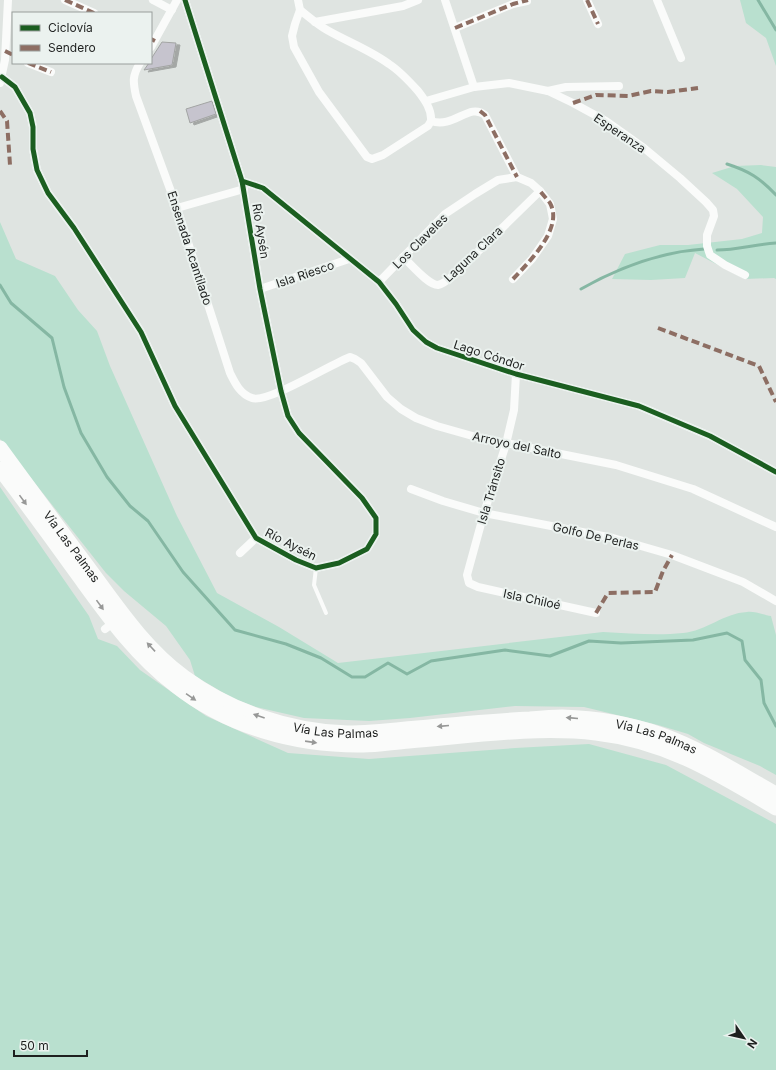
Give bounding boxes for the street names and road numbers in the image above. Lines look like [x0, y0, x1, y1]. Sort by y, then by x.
street label: Esperanza [591, 110, 649, 156]
street label: Ensenada Acantilado [164, 189, 216, 307]
street label: Río Aysén [249, 202, 273, 260]
street label: Los Claveles [389, 210, 451, 272]
street label: Laguna Clara [441, 223, 505, 285]
street label: Isla Riesco [274, 257, 336, 291]
street label: Lago Cóndor [452, 336, 527, 374]
street label: Arroyo del Salto [471, 428, 563, 462]
street label: Isla Tránsito [474, 456, 508, 526]
street label: Vía Las Palmas [41, 507, 104, 585]
street label: Golfo De Perlas [551, 519, 641, 553]
street label: Río Aysén [263, 525, 319, 563]
street label: Isla Chiloé [502, 586, 562, 612]
street label: Vía Las Palmas [614, 715, 700, 757]
street label: Vía Las Palmas [292, 719, 379, 741]

